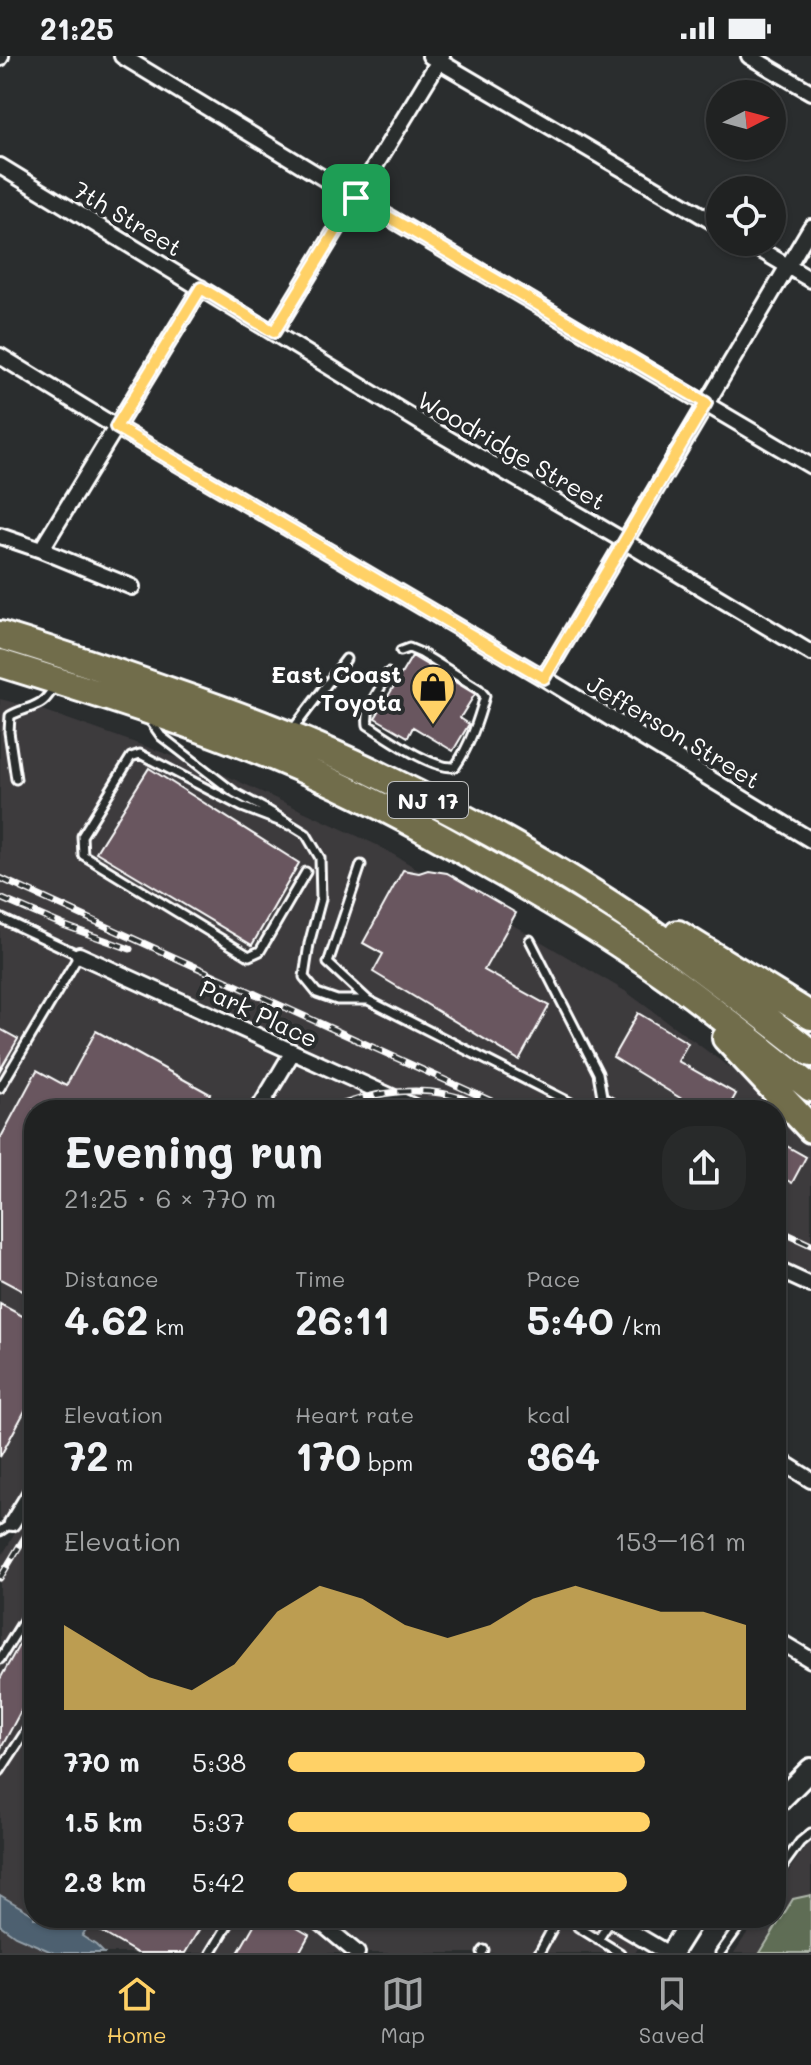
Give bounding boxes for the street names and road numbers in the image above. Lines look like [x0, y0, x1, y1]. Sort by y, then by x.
street label: 7th Street [68, 173, 188, 263]
street label: Woodridge Street [412, 384, 612, 516]
street label: Jefferson Street [582, 667, 766, 795]
road number: NJ 17 [388, 782, 468, 818]
street label: Park Place [195, 972, 323, 1054]

